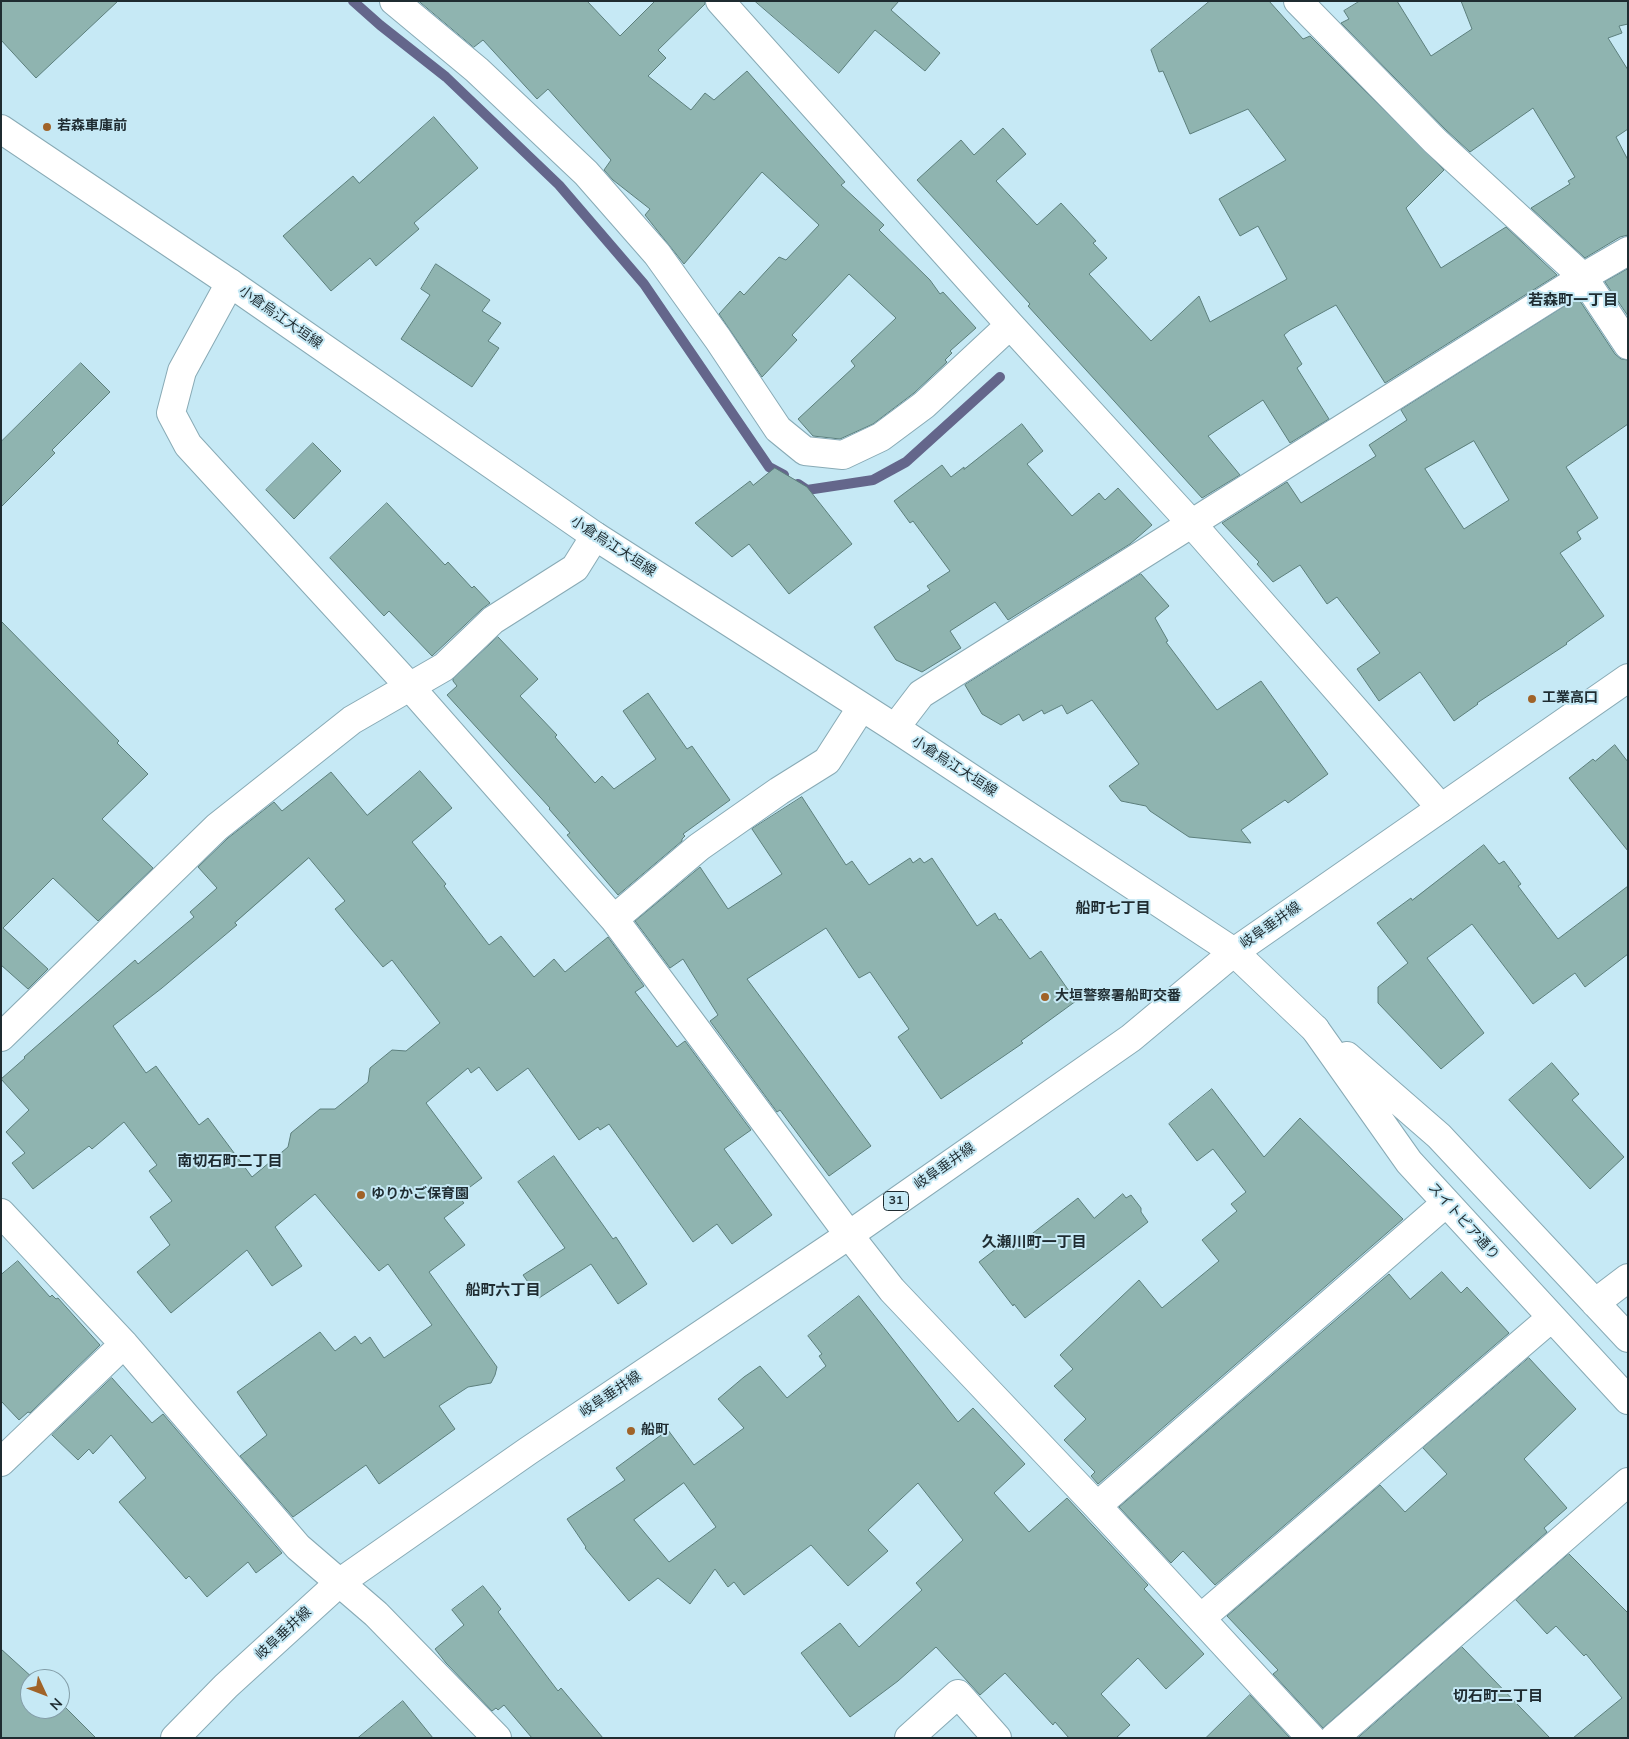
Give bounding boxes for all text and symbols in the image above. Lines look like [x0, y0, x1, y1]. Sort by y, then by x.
place label: 若森車庫前 [57, 119, 127, 135]
marker: 若森車庫前 [41, 121, 53, 133]
street label: 小倉烏江大垣線 [235, 283, 325, 353]
district label: 若森町一丁目 [1528, 292, 1618, 310]
street label: 小倉烏江大垣線 [567, 513, 659, 581]
place label: 工業高口 [1542, 691, 1598, 707]
marker: 工業高口 [1526, 693, 1538, 705]
street label: 小倉烏江大垣線 [908, 733, 1000, 801]
street label: 岐阜垂井線 [1238, 899, 1304, 953]
district label: 船町七丁目 [1076, 900, 1150, 918]
place label: 大垣警察署船町交番 [1055, 989, 1181, 1005]
marker: 大垣警察署船町交番 [1039, 991, 1051, 1003]
street label: 岐阜垂井線 [912, 1140, 978, 1194]
district label: 南切石町二丁目 [178, 1153, 282, 1171]
street label: スイトピア通り [1424, 1180, 1502, 1264]
place label: ゆりかご保育園 [371, 1187, 469, 1203]
marker: ゆりかご保育園 [355, 1189, 367, 1201]
road number: 31 [884, 1192, 908, 1210]
district label: 久瀬川町一丁目 [982, 1234, 1086, 1252]
district label: 船町六丁目 [466, 1282, 540, 1300]
street label: 岐阜垂井線 [577, 1368, 645, 1422]
place label: 船町 [641, 1423, 669, 1439]
marker: 船町 [625, 1425, 637, 1437]
street label: 岐阜垂井線 [253, 1604, 315, 1664]
north arrow [20, 1669, 70, 1719]
district label: 切石町二丁目 [1453, 1688, 1543, 1706]
text: N [45, 1694, 66, 1714]

